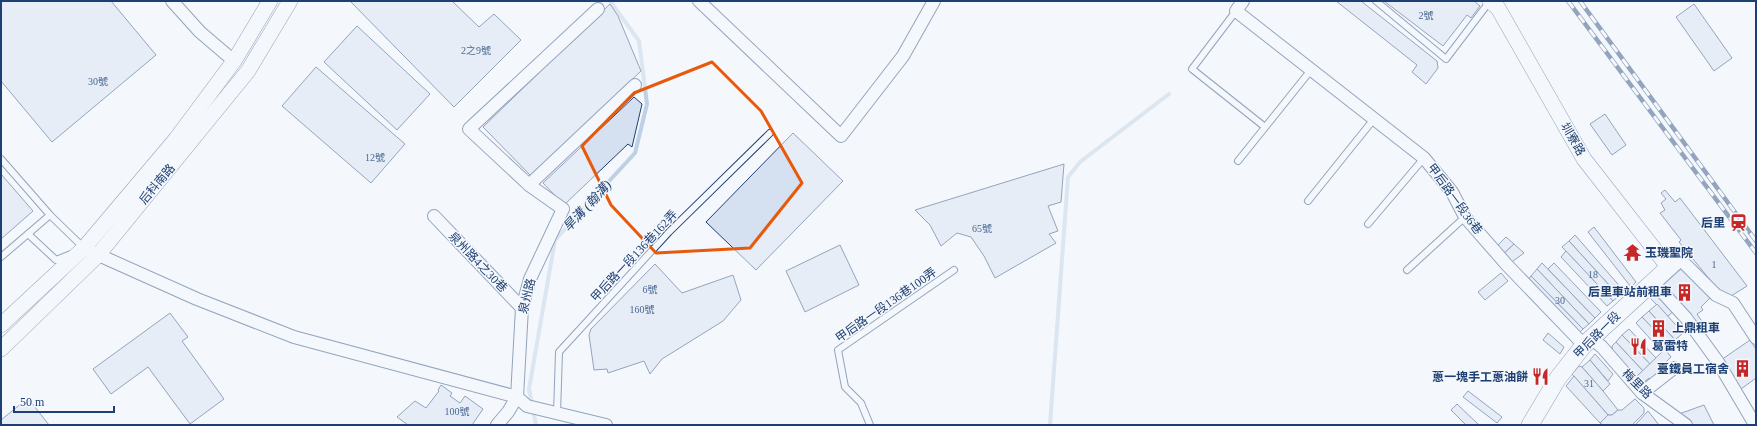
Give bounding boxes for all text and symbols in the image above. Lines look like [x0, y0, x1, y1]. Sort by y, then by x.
house number: 2號 [1419, 10, 1434, 21]
house number: 2之9號 [461, 45, 491, 56]
house number: 30號 [88, 76, 108, 87]
street label: 圳寮路 [1558, 120, 1588, 158]
house number: 12號 [365, 152, 385, 163]
street label: 后科南路 [136, 161, 178, 207]
street label: 甲后路一段36巷 [1425, 161, 1485, 237]
water label: 旱溝 (翰溝) [560, 178, 614, 234]
street label: 甲后路一段136巷162弄 [588, 207, 680, 305]
station icon: 后里 [1728, 213, 1748, 233]
place label: 后里 [1701, 216, 1725, 230]
house number: 65號 [972, 223, 992, 234]
street label: 泉州路4之30巷 [446, 229, 510, 295]
temple icon: 玉璣聖院 [1622, 243, 1642, 263]
place label: 玉璣聖院 [1645, 246, 1693, 260]
house number: 1 [1712, 259, 1717, 270]
street label: 甲后路一段136巷100弄 [833, 265, 939, 345]
house number: 18 [1588, 269, 1598, 280]
street label: 泉州路 [516, 277, 538, 315]
building icon: 后里車站前租車 [1675, 282, 1695, 302]
house number: 6號 [643, 284, 658, 295]
place label: 后里車站前租車 [1588, 285, 1672, 299]
house number: 30 [1555, 295, 1565, 306]
house number: 160號 [630, 304, 655, 315]
street label: 甲后路一段 [1571, 309, 1623, 361]
building icon: 上鼎租車 [1649, 318, 1669, 338]
place label: 上鼎租車 [1672, 321, 1720, 335]
restaurant icon: 葛雷特 [1629, 336, 1649, 356]
place label: 葛雷特 [1652, 339, 1688, 353]
building icon: 臺鐵員工宿舍 [1732, 359, 1752, 379]
place label: 臺鐵員工宿舍 [1657, 362, 1729, 376]
street label: 梅里路 [1619, 366, 1655, 402]
restaurant icon: 蔥一塊手工蔥油餅 [1531, 367, 1551, 387]
place label: 蔥一塊手工蔥油餅 [1432, 370, 1528, 384]
house number: 31 [1584, 378, 1594, 389]
scale bar [14, 388, 114, 414]
text: 50 m [20, 395, 45, 409]
house number: 100號 [445, 406, 470, 417]

